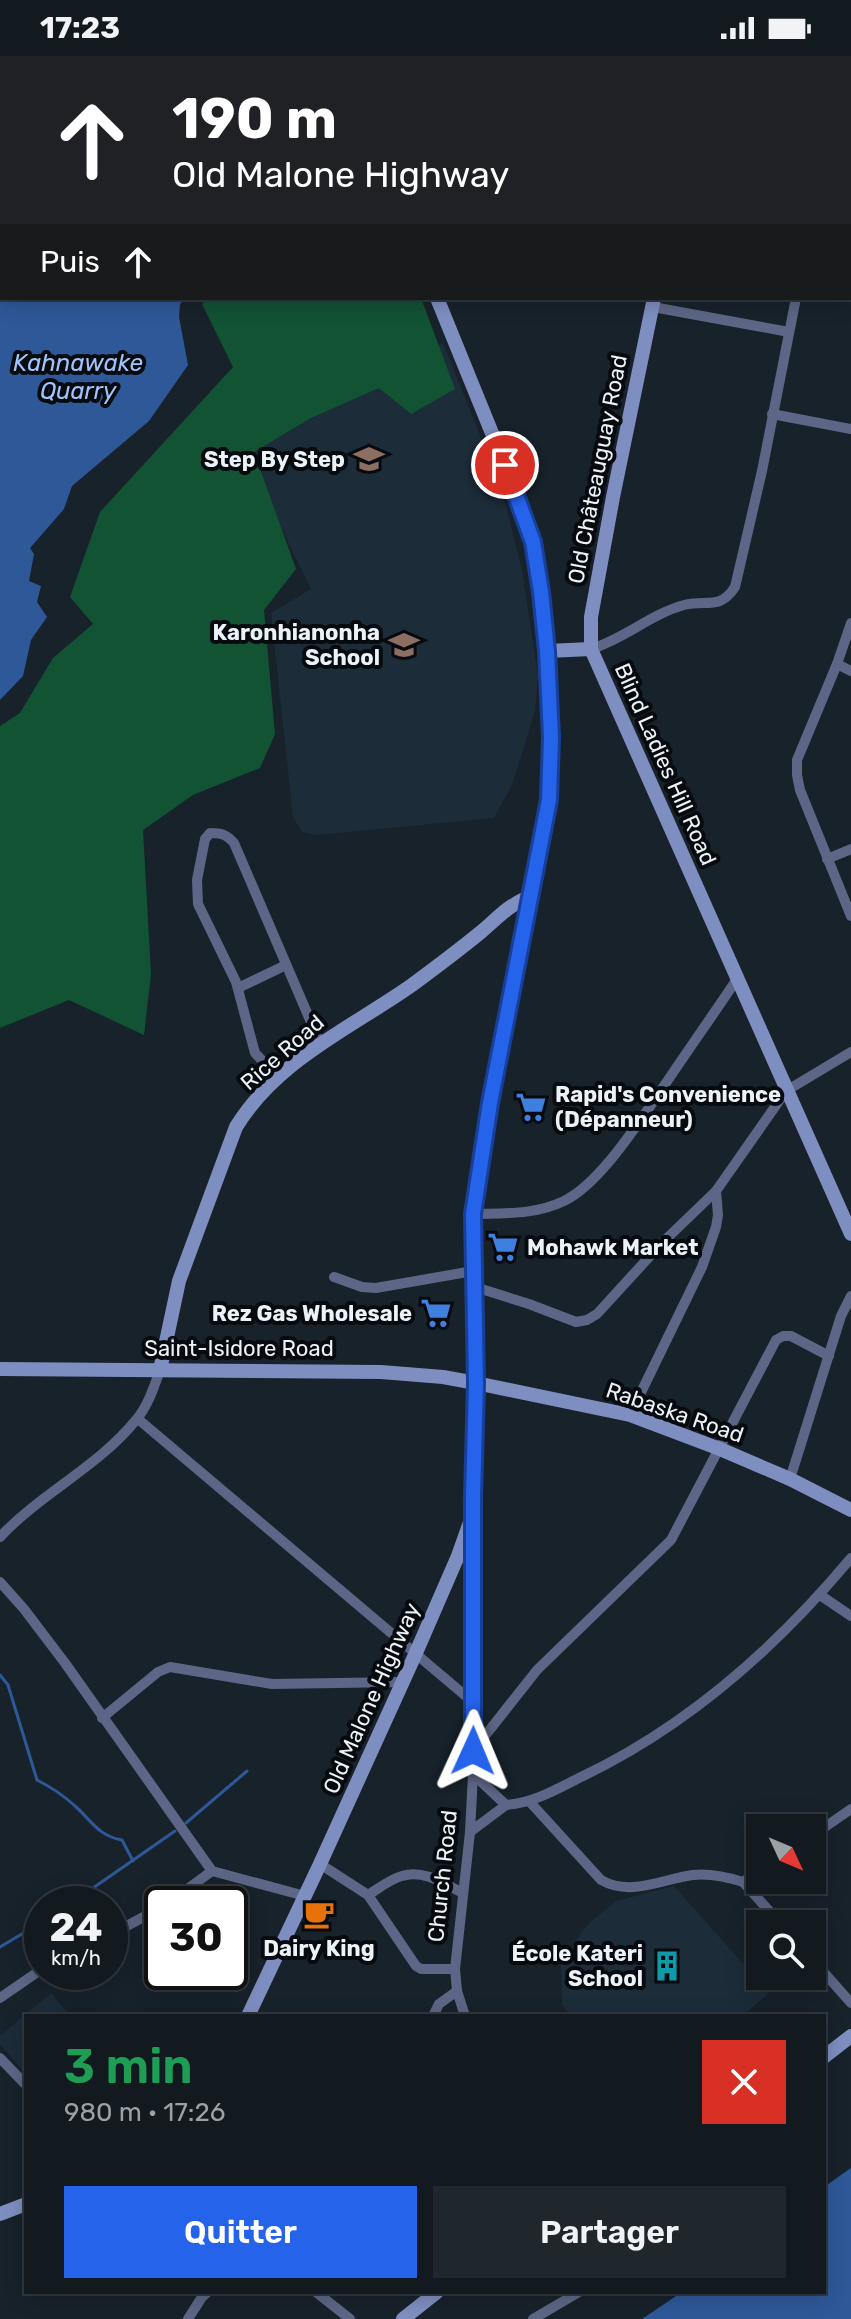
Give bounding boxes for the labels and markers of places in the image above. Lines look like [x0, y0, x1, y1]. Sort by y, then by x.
pin [471, 431, 539, 499]
school or university icon: Step By Step [352, 442, 386, 476]
place label: Step By Step [204, 446, 345, 473]
place label: Karonhianonha School [213, 619, 380, 671]
school or university icon: Karonhianonha School [387, 628, 421, 662]
place label: Rapid's Convenience (Dépanneur) [555, 1081, 781, 1133]
supermarket icon: Rapid's Convenience (Dépanneur) [514, 1090, 548, 1124]
supermarket icon: Mohawk Market [486, 1230, 520, 1264]
place label: Mohawk Market [527, 1234, 699, 1261]
supermarket icon: Rez Gas Wholesale [419, 1296, 453, 1330]
place label: Rez Gas Wholesale [212, 1300, 412, 1327]
cafe icon: Dairy King [302, 1897, 336, 1931]
place label: Dairy King [263, 1935, 375, 1962]
place label: École Kateri School [512, 1940, 643, 1992]
building icon: École Kateri School [650, 1949, 684, 1983]

